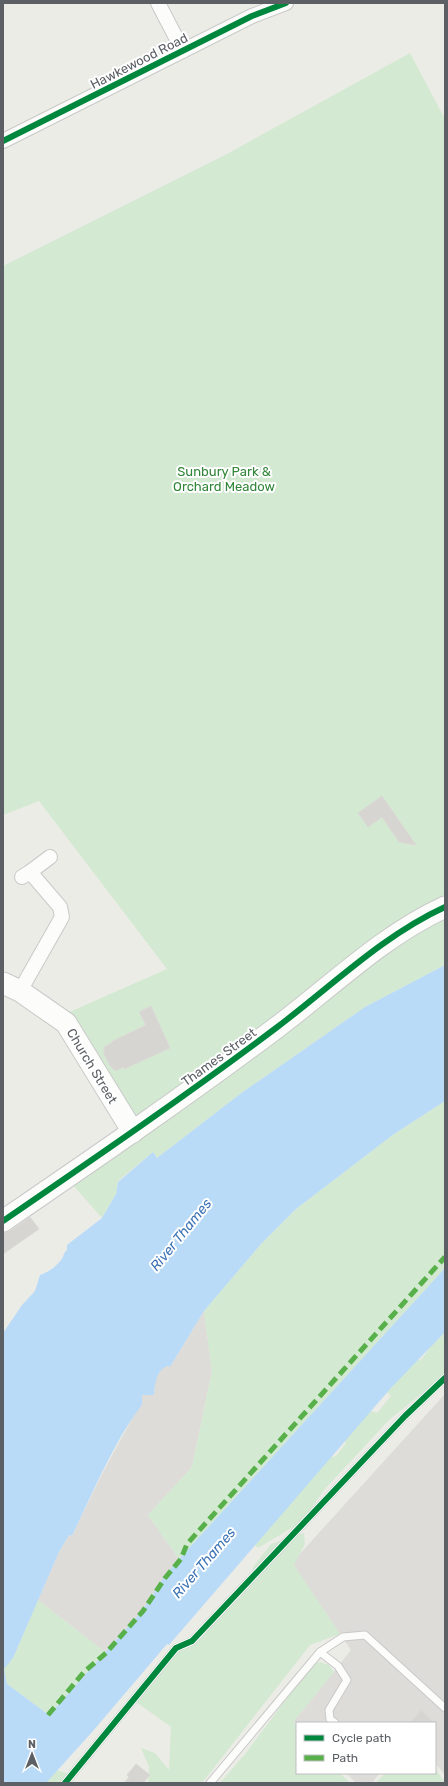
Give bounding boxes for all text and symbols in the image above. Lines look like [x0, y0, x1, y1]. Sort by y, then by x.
street label: Hawkewood Road [88, 30, 190, 92]
park label: Sunbury Park & Orchard Meadow [173, 464, 275, 494]
street label: Thames Street [179, 1025, 259, 1089]
street label: Church Street [64, 1026, 120, 1106]
water label: River Thames [147, 1195, 215, 1275]
water label: River Thames [169, 1524, 239, 1602]
legend [296, 1722, 436, 1774]
text: Cycle path [332, 1731, 391, 1745]
north arrow [12, 1734, 52, 1774]
text: N [28, 1738, 36, 1751]
text: Path [332, 1751, 358, 1765]

